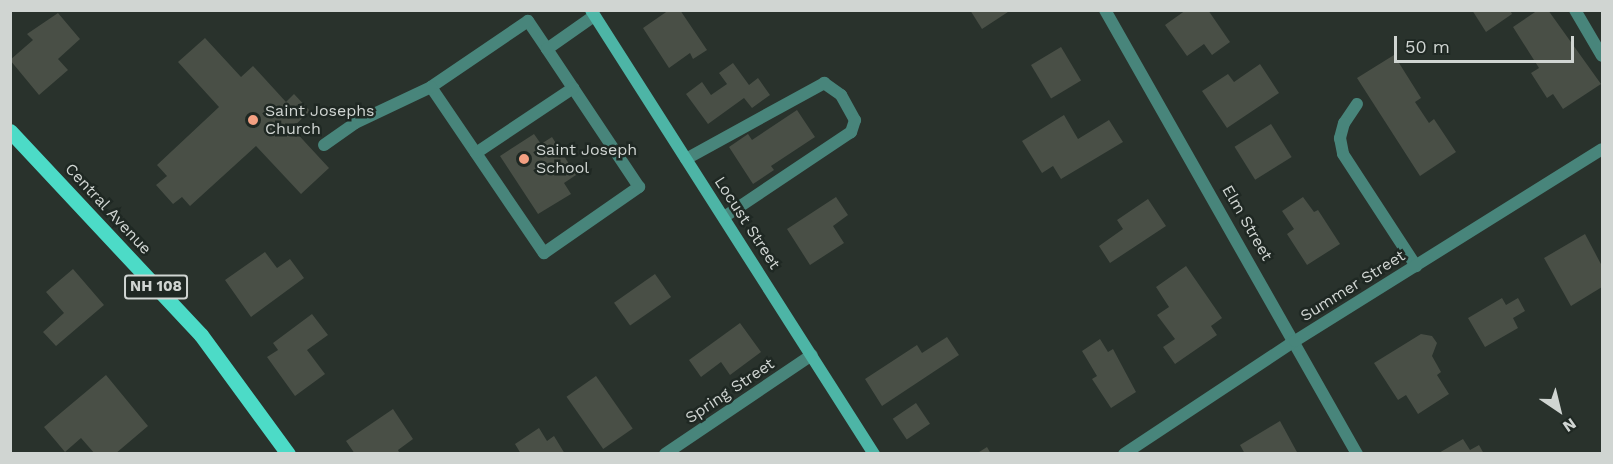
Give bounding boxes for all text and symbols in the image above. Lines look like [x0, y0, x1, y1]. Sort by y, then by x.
scale bar [1397, 24, 1577, 62]
text: 50 m [1405, 36, 1450, 57]
place label: Saint Josephs Church [265, 101, 375, 139]
marker: Saint Josephs Church [246, 113, 260, 127]
place label: Saint Joseph School [536, 140, 637, 178]
marker: Saint Joseph School [517, 152, 531, 166]
street label: Central Avenue [60, 159, 156, 259]
street label: Locust Street [710, 173, 784, 273]
street label: Elm Street [1218, 182, 1276, 264]
street label: Summer Street [1297, 246, 1409, 326]
road number: NH 108 [123, 275, 189, 299]
street label: Spring Street [682, 354, 778, 428]
north arrow [1529, 380, 1589, 440]
text: N [1559, 414, 1580, 436]

